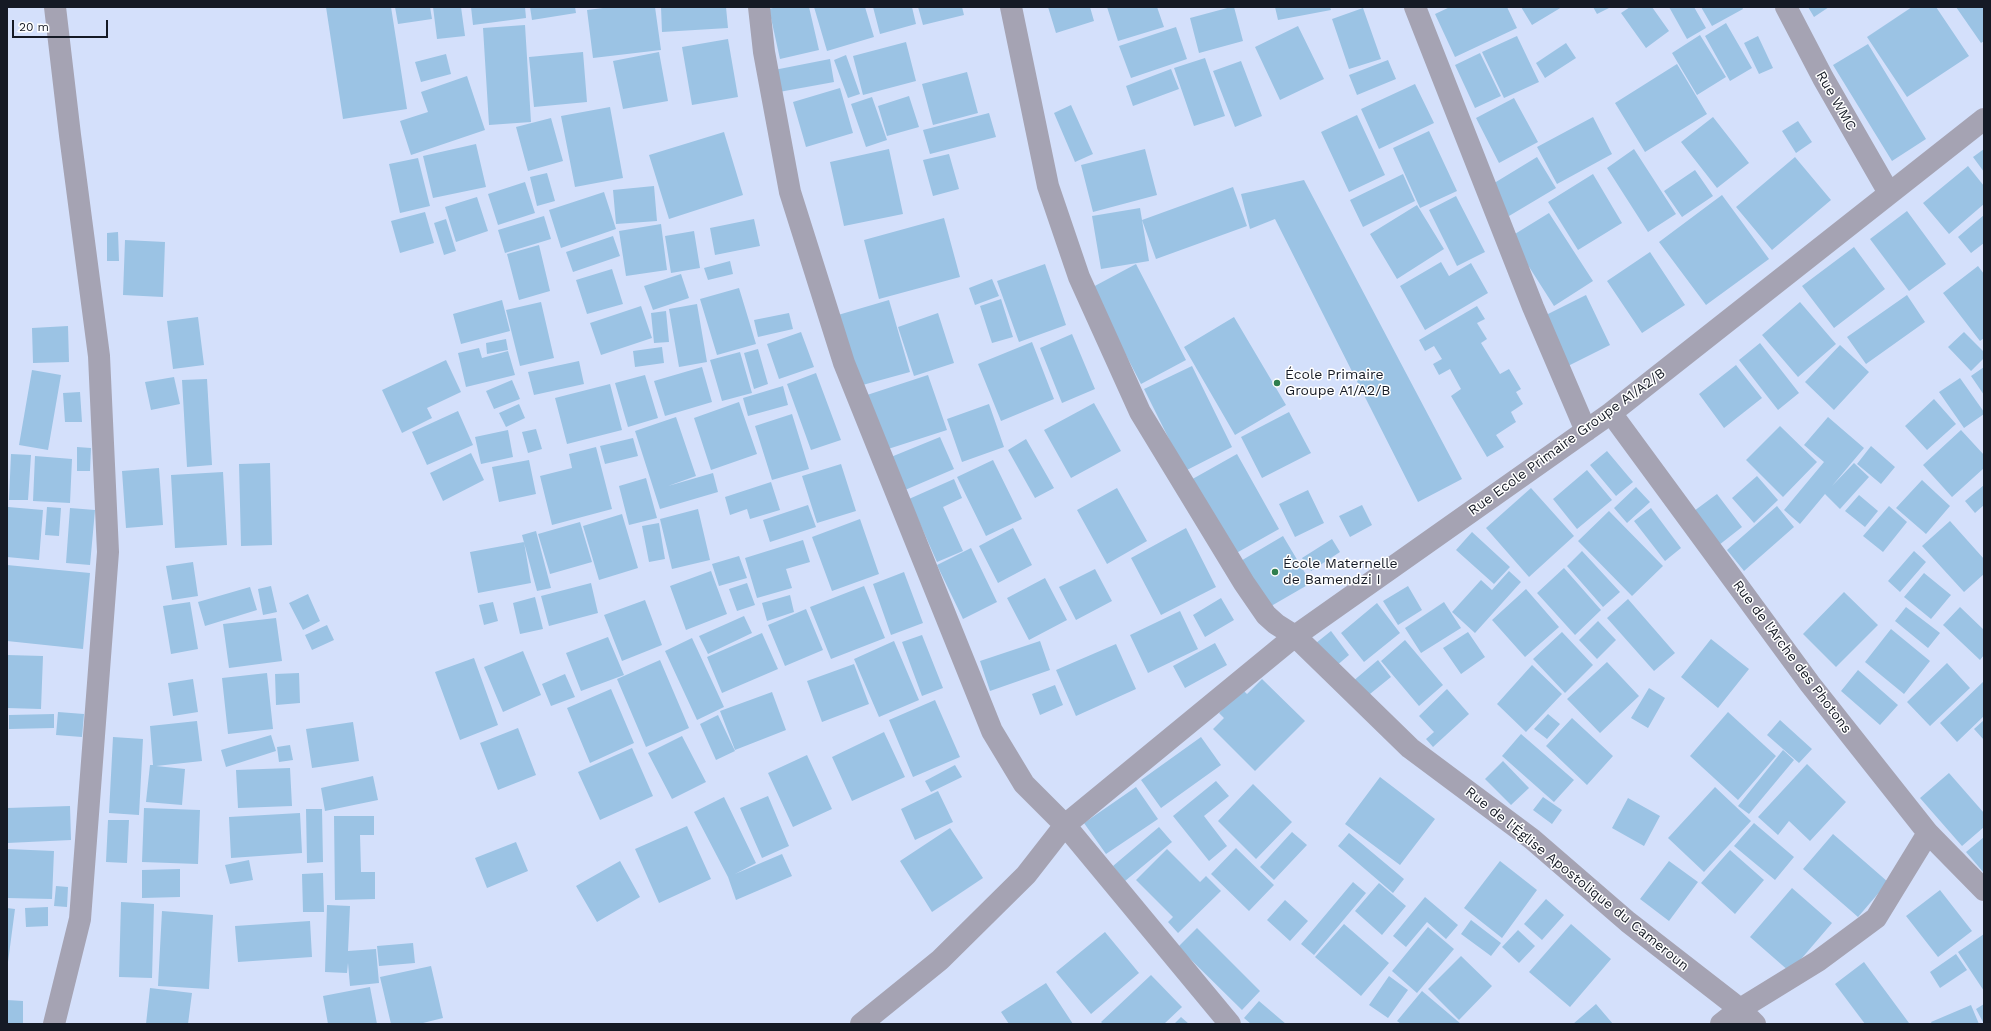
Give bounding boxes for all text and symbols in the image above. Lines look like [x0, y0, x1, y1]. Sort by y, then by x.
scale bar [14, 12, 110, 38]
text: 20 m [19, 20, 49, 34]
street label: Rue WMC [1812, 68, 1860, 134]
street label: Rue Ecole Primaire Groupe A1/A2/B [1465, 365, 1669, 519]
place label: École Primaire Groupe A1/A2/B [1285, 367, 1390, 400]
marker: École Primaire Groupe A1/A2/B [1272, 378, 1282, 388]
place label: École Maternelle de Bamendzi I [1283, 556, 1398, 588]
marker: École Maternelle de Bamendzi I [1270, 567, 1280, 577]
street label: Rue de l'Arche des Photons [1729, 577, 1855, 737]
street label: Rue de l'Église Apostolique du Cameroun [1462, 783, 1692, 975]

